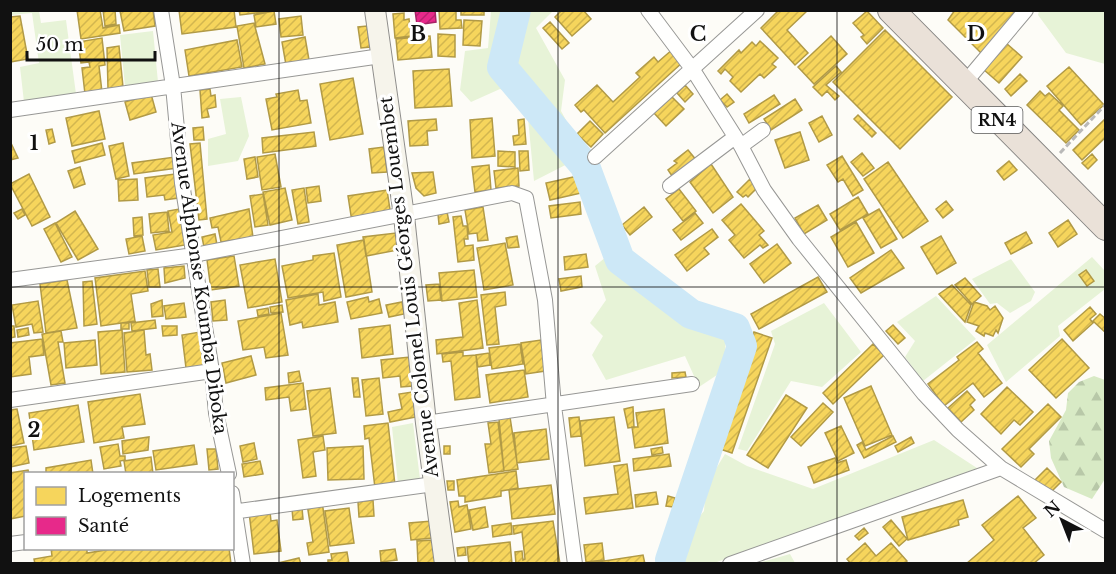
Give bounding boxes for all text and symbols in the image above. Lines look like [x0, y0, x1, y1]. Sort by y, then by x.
text: B [410, 22, 426, 46]
text: C [690, 22, 706, 46]
text: D [967, 22, 985, 46]
scale bar [27, 24, 154, 62]
text: 50 m [36, 34, 84, 56]
street label: Avenue Colonel Louis Géorges Louembet [375, 95, 443, 480]
road number: RN4 [972, 107, 1022, 133]
street label: Avenue Alphonse Koumba Diboka [166, 119, 232, 436]
text: 1 [30, 131, 39, 155]
text: 2 [27, 418, 41, 442]
legend [24, 472, 234, 550]
text: Logements [78, 485, 181, 507]
north arrow [1032, 490, 1092, 550]
text: N [1040, 496, 1064, 521]
text: Santé [78, 515, 129, 537]

